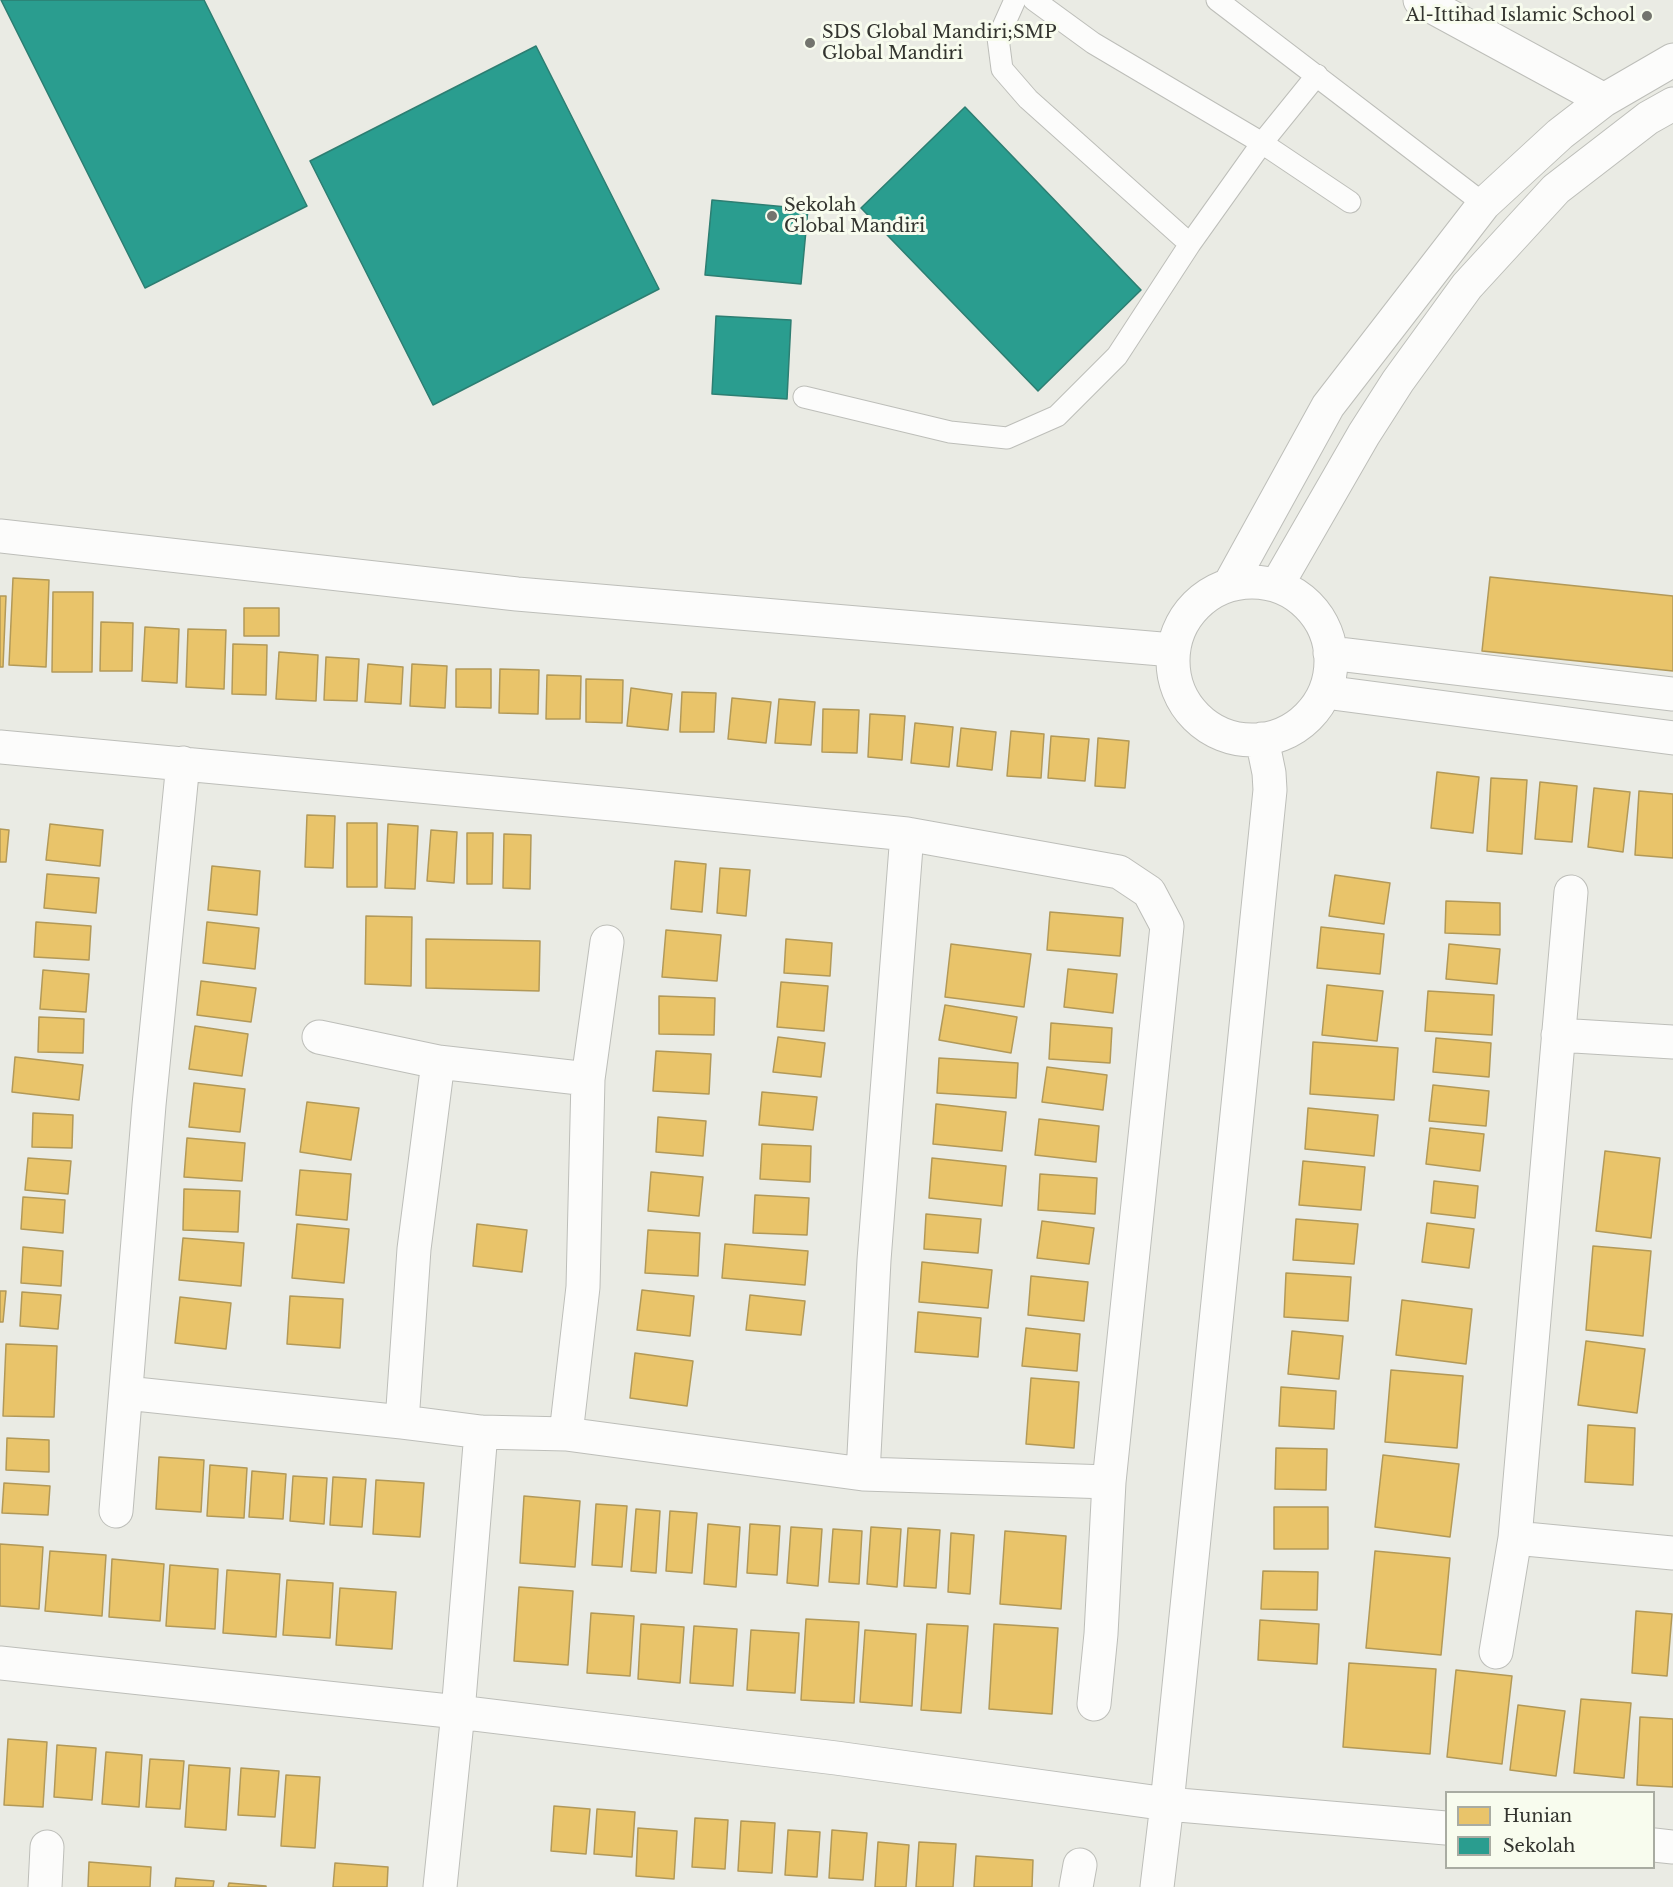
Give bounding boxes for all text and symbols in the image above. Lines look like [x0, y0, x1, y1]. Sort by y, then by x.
place label: Al-Ittihad Islamic School [1406, 5, 1635, 27]
marker: Al-Ittihad Islamic School [1640, 9, 1654, 23]
place label: SDS Global Mandiri;SMP Global Mandiri [822, 22, 1057, 64]
marker: SDS Global Mandiri;SMP Global Mandiri [803, 36, 817, 50]
place label: Sekolah Global Mandiri [784, 195, 925, 238]
marker: Sekolah Global Mandiri [765, 209, 779, 223]
legend [1445, 1791, 1655, 1869]
text: Hunian [1503, 1805, 1572, 1827]
text: Sekolah [1503, 1835, 1575, 1857]

